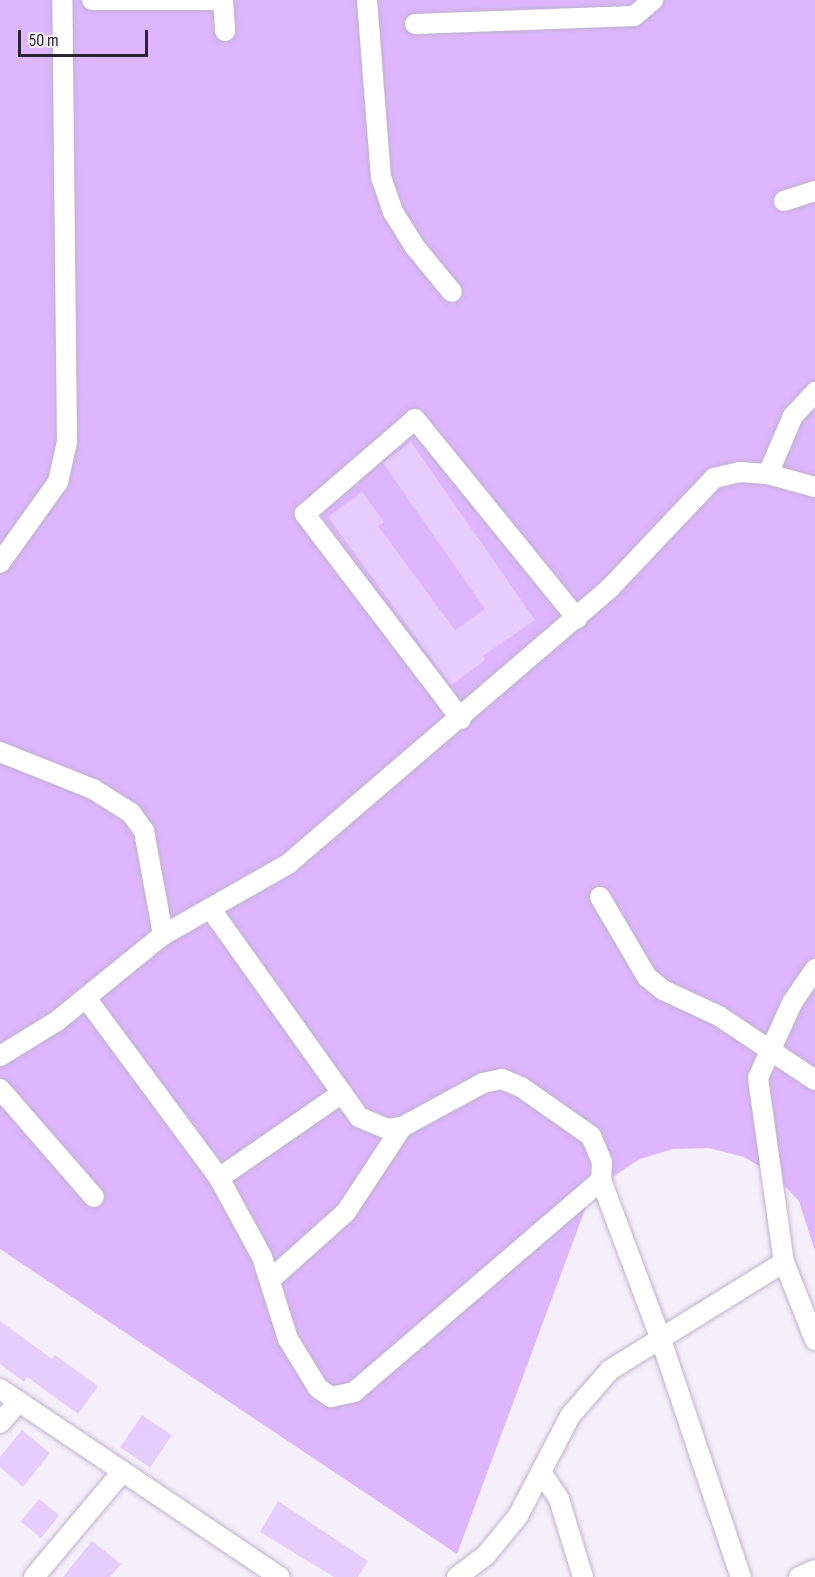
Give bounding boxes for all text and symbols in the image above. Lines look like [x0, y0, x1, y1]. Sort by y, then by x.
scale bar [21, 18, 152, 56]
text: 50 m [29, 30, 59, 51]

